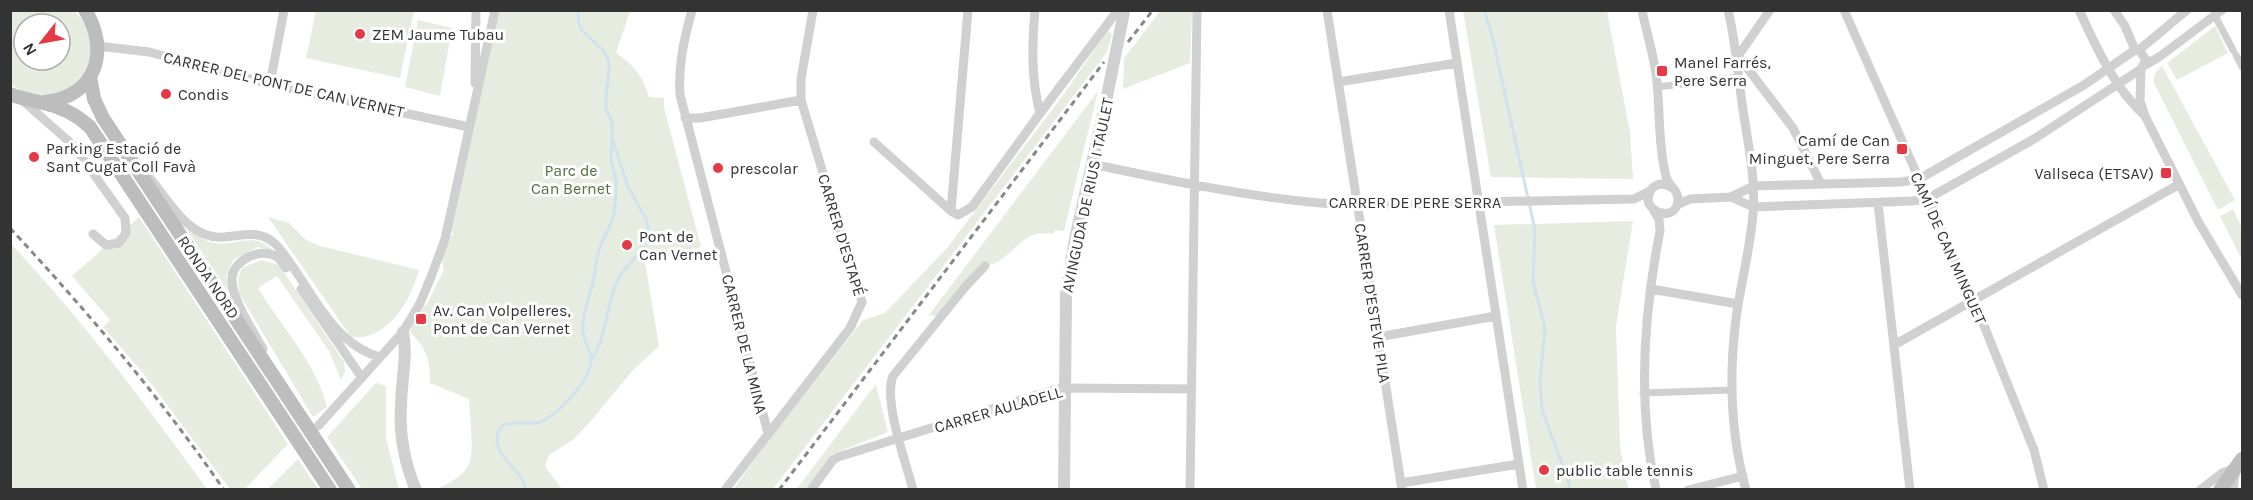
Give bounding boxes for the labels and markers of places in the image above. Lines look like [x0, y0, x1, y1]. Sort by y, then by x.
place label: ZEM Jaume Tubau [372, 25, 504, 44]
marker: ZEM Jaume Tubau [353, 27, 367, 41]
place label: Manel Farrés, Pere Serra [1674, 53, 1771, 90]
marker: Manel Farrés, Pere Serra [1655, 64, 1669, 78]
place label: Condis [178, 85, 229, 104]
marker: Condis [159, 87, 173, 101]
place label: Camí de Can Minguet, Pere Serra [1749, 131, 1890, 168]
place label: Parking Estació de Sant Cugat Coll Favà [46, 139, 196, 176]
marker: Camí de Can Minguet, Pere Serra [1895, 142, 1909, 156]
marker: Parking Estació de Sant Cugat Coll Favà [27, 150, 41, 164]
place label: prescolar [730, 159, 798, 178]
marker: prescolar [711, 161, 725, 175]
place label: Vallseca (ETSAV) [2034, 164, 2154, 183]
marker: Vallseca (ETSAV) [2159, 166, 2173, 180]
place label: Pont de Can Vernet [639, 227, 717, 264]
marker: Pont de Can Vernet [620, 238, 634, 252]
place label: Av. Can Volpelleres, Pont de Can Vernet [433, 301, 571, 338]
marker: Av. Can Volpelleres, Pont de Can Vernet [414, 312, 428, 326]
place label: public table tennis [1556, 461, 1693, 480]
marker: public table tennis [1537, 463, 1551, 477]

